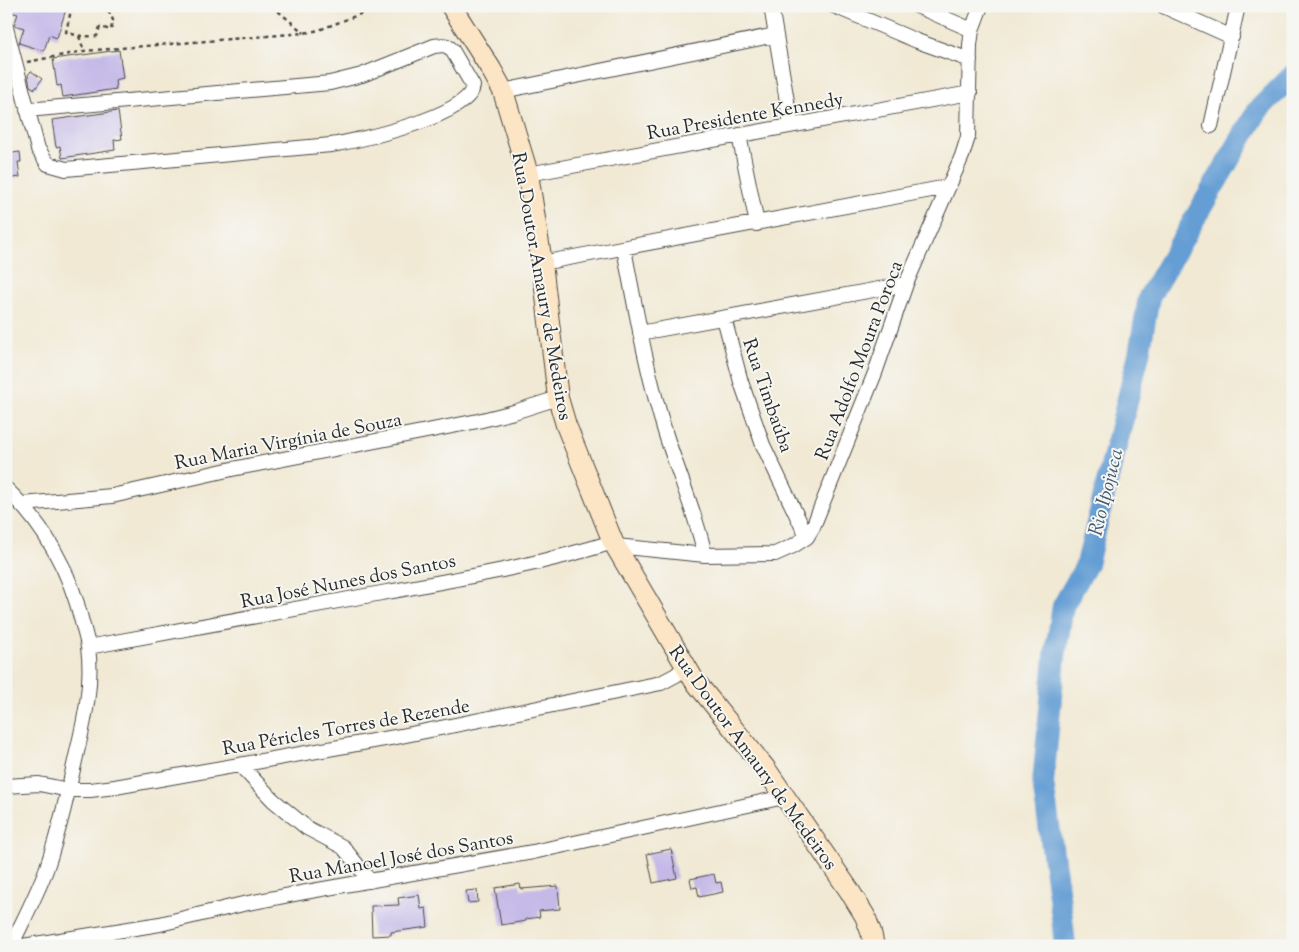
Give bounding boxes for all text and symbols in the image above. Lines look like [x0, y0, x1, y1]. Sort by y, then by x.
street label: Rua Presidente Kennedy [645, 87, 846, 148]
street label: Rua Doutor Amaury de Medeiros [504, 150, 577, 423]
street label: Rua Adolfo Moura Poroca [810, 257, 911, 465]
street label: Rua Timbaúba [735, 335, 799, 457]
street label: Rua Maria Virgínia de Souza [173, 407, 405, 478]
water label: Rio Ipojuca [1083, 446, 1132, 539]
street label: Rua José Nunes dos Santos [239, 548, 458, 617]
street label: Rua Doutor Amaury de Medeiros [661, 641, 843, 876]
street label: Rua Péricles Torres de Rezende [221, 693, 472, 764]
street label: Rua Manoel José dos Santos [287, 825, 515, 891]

